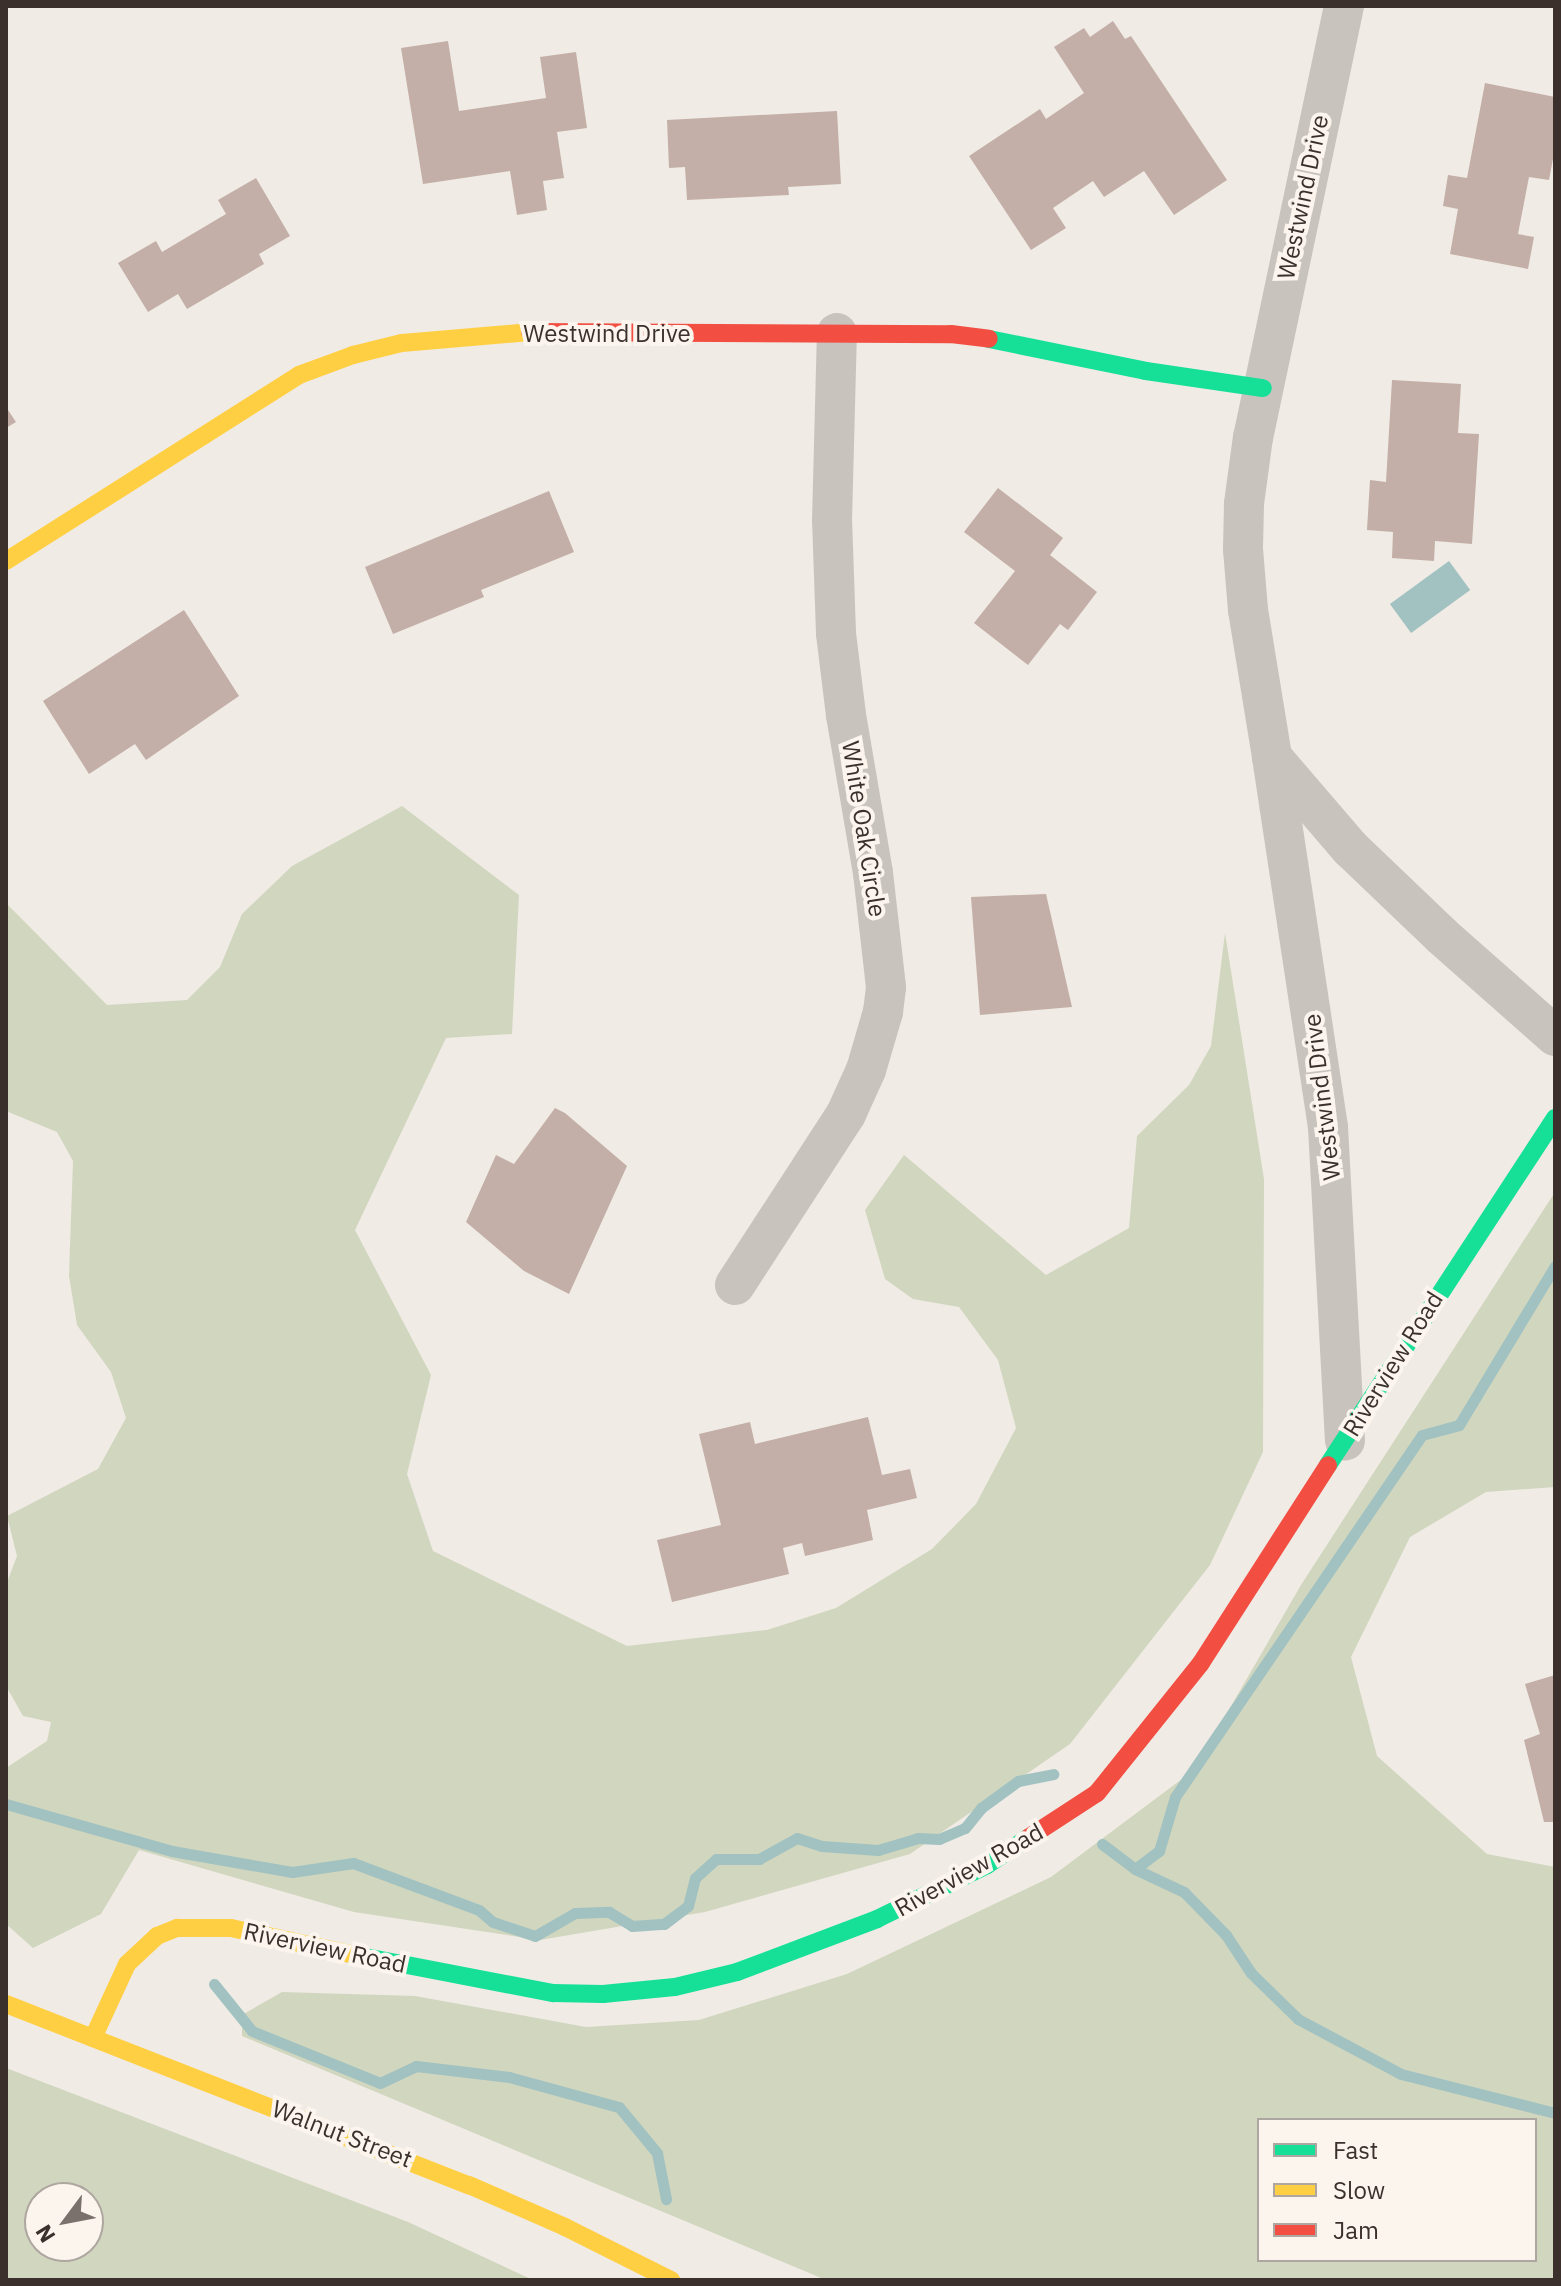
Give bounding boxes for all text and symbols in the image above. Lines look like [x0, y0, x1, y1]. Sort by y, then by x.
street label: Westwind Drive [1272, 112, 1334, 282]
street label: Westwind Drive [523, 320, 691, 348]
street label: White Oak Circle [836, 739, 892, 919]
street label: Westwind Drive [1298, 1012, 1346, 1182]
street label: Riverview Road [1337, 1286, 1449, 1442]
street label: Riverview Road [890, 1817, 1048, 1923]
street label: Riverview Road [241, 1917, 409, 1979]
street label: Walnut Street [268, 2094, 416, 2174]
legend [1257, 2118, 1537, 2262]
text: Fast [1333, 2134, 1378, 2166]
text: Slow [1333, 2174, 1385, 2206]
north arrow [24, 2182, 104, 2262]
text: Jam [1333, 2214, 1379, 2246]
text: N [28, 2219, 61, 2248]

